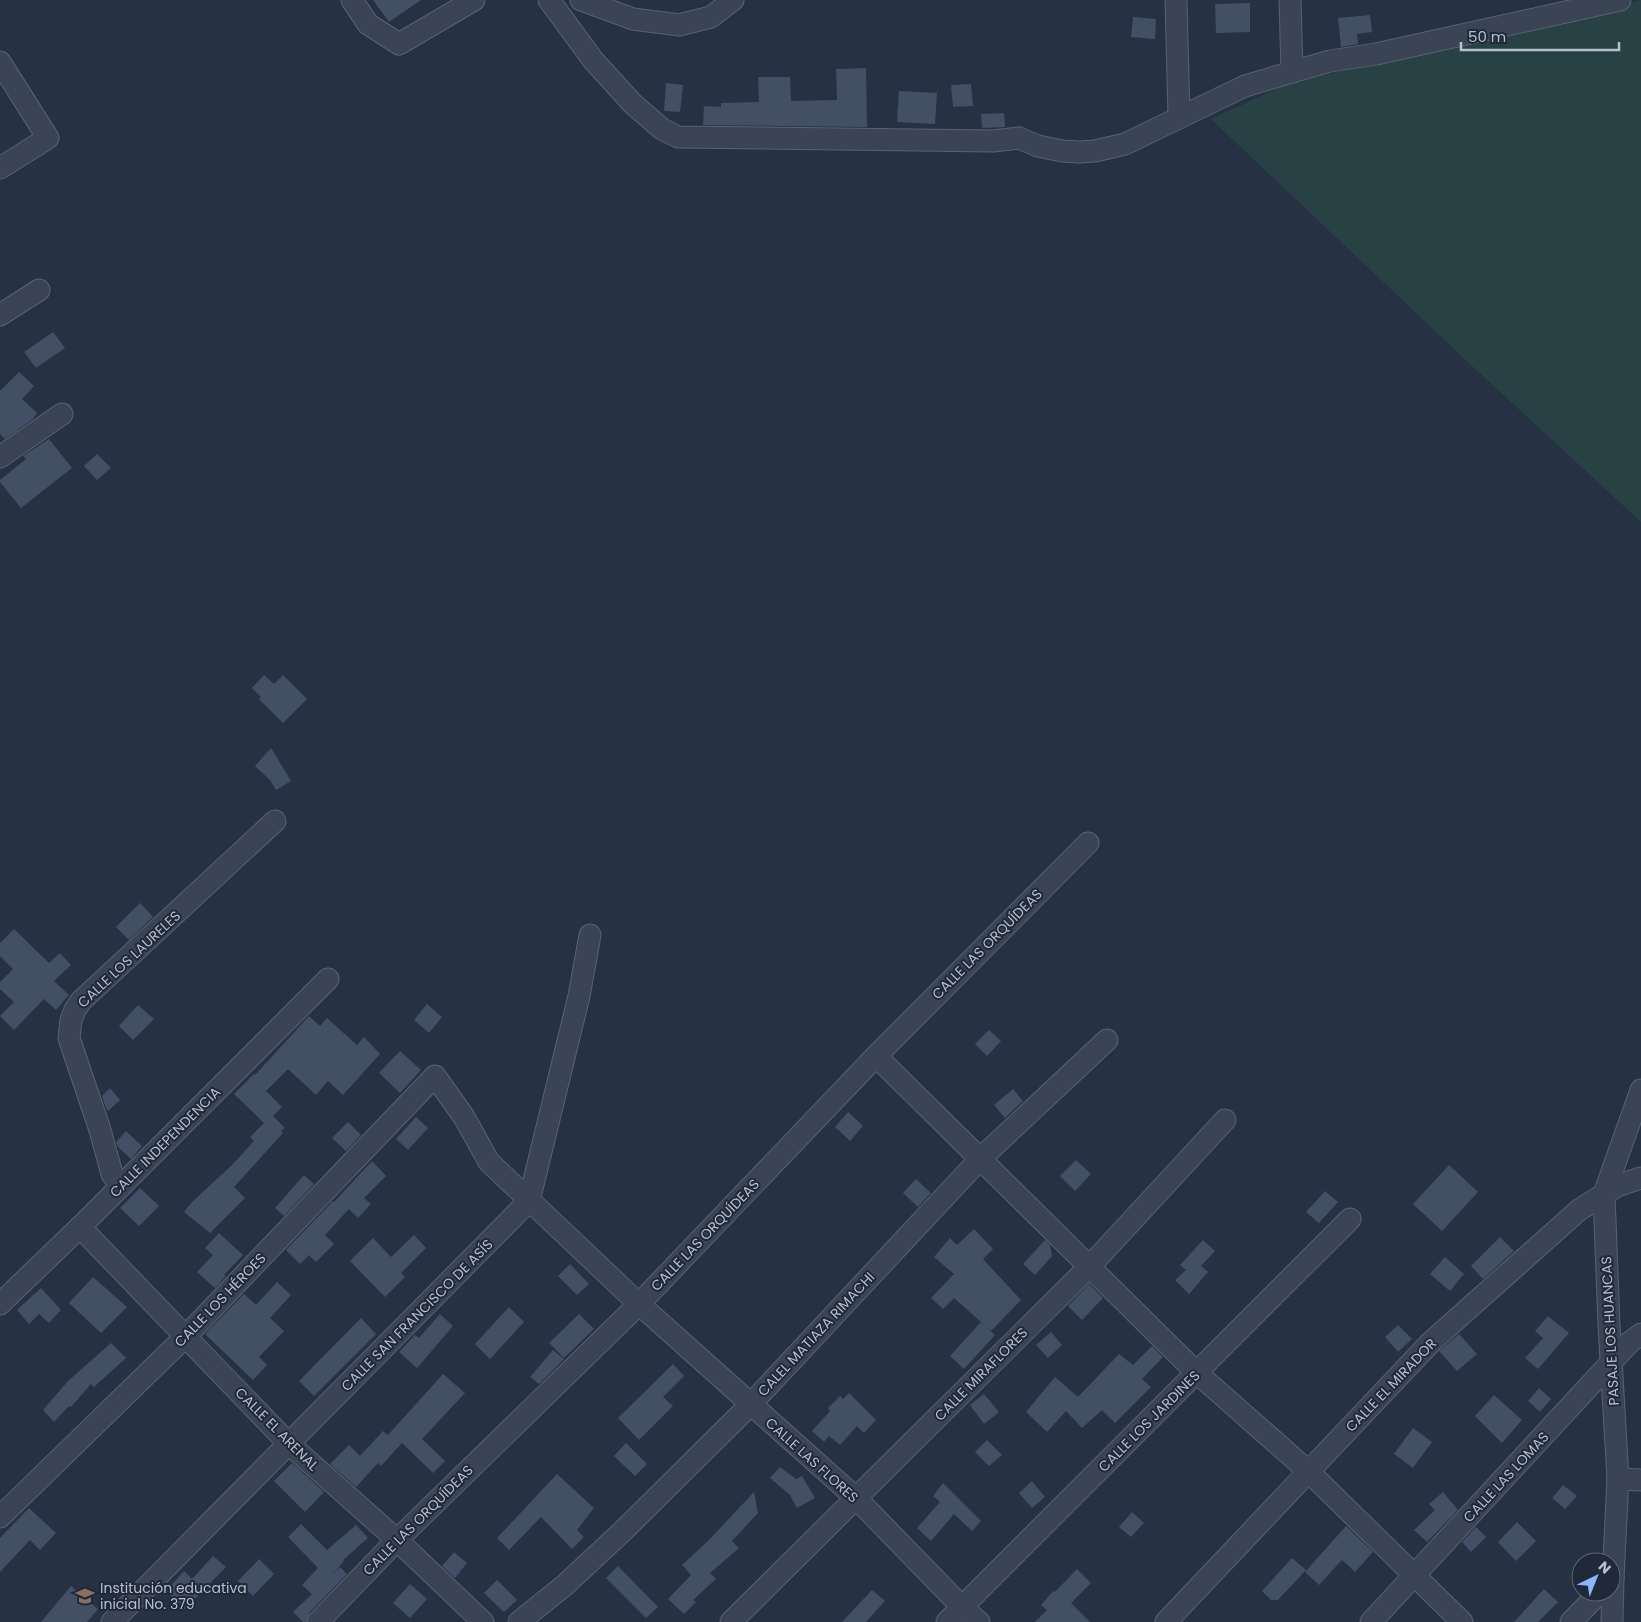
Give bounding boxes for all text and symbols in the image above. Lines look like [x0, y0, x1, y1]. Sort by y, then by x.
scale bar [1461, 20, 1618, 52]
text: 50 m [1468, 26, 1506, 47]
street label: CALLE LAS ORQUÍDEAS [927, 884, 1047, 1004]
street label: CALLE LOS LAURELES [73, 906, 185, 1012]
street label: CALLE INDEPENDENCIA [105, 1082, 225, 1202]
street label: CALLE LAS ORQUÍDEAS [646, 1175, 764, 1295]
street label: CALLE SAN FRANCISCO DE ASÍS [337, 1235, 497, 1395]
street label: CALLE LOS HÉROES [170, 1248, 270, 1352]
street label: PASAJE LOS HUANCAS [1596, 1256, 1624, 1406]
street label: CALEL MATIAZA RIMACHI [753, 1267, 879, 1401]
street label: CALLE MIRAFLORES [930, 1323, 1032, 1425]
street label: CALLE EL MIRADOR [1341, 1334, 1441, 1436]
street label: CALLE LOS JARDINES [1094, 1366, 1204, 1476]
street label: CALLE EL ARENAL [231, 1383, 323, 1475]
street label: CALLE LAS FLORES [761, 1413, 863, 1507]
street label: CALLE LAS LOMAS [1459, 1427, 1553, 1527]
street label: CALLE LAS ORQUÍDEAS [358, 1460, 478, 1580]
north arrow [1571, 1552, 1621, 1602]
text: N [1594, 1557, 1616, 1578]
place label: Institución educativa inicial No. 379 [100, 1578, 247, 1614]
school or university icon: Institución educativa inicial No. 379 [74, 1585, 96, 1607]

